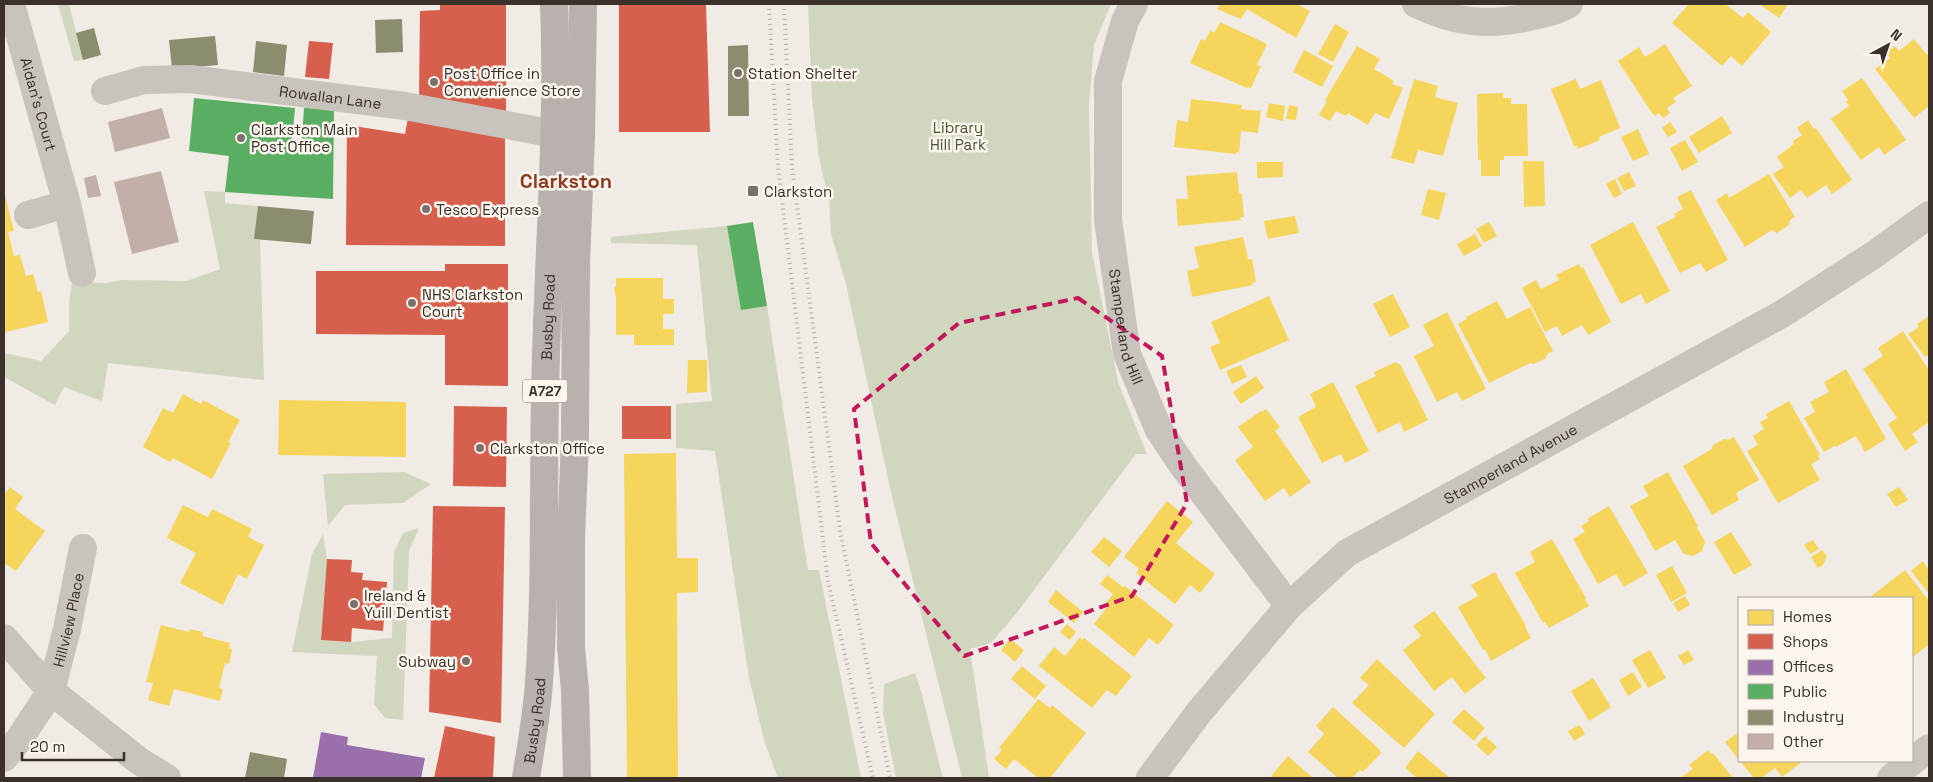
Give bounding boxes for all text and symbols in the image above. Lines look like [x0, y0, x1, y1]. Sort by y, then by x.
north arrow [1863, 20, 1913, 70]
text: N [1887, 25, 1906, 45]
street label: Aidan's Court [17, 55, 61, 153]
place label: Post Office in Convenience Store [444, 64, 581, 100]
place label: Station Shelter [748, 64, 858, 83]
marker: Station Shelter [732, 67, 744, 79]
marker: Post Office in Convenience Store [428, 76, 440, 88]
street label: Rowallan Lane [278, 81, 383, 112]
park label: Library Hill Park [930, 118, 986, 154]
place label: Clarkston Main Post Office [251, 120, 358, 156]
marker: Clarkston Main Post Office [235, 132, 247, 144]
district label: Clarkston [520, 168, 612, 194]
place label: Clarkston [764, 182, 832, 201]
marker: Clarkston [746, 184, 760, 198]
place label: Tesco Express [436, 200, 539, 219]
marker: Tesco Express [420, 203, 432, 215]
street label: Stamperland Hill [1106, 268, 1148, 387]
street label: Busby Road [536, 273, 558, 361]
place label: NHS Clarkston Court [422, 285, 523, 321]
marker: NHS Clarkston Court [406, 297, 418, 309]
road number: A727 [522, 380, 568, 402]
street label: Stamperland Avenue [1440, 419, 1580, 508]
place label: Clarkston Office [490, 439, 605, 458]
marker: Clarkston Office [474, 442, 486, 454]
street label: Hillview Place [48, 571, 87, 669]
place label: Ireland & Yuill Dentist [364, 586, 449, 622]
legend [1738, 597, 1913, 762]
marker: Ireland & Yuill Dentist [348, 598, 360, 610]
text: Homes [1783, 607, 1832, 626]
text: Shops [1783, 632, 1828, 651]
place label: Subway [399, 652, 456, 671]
marker: Subway [460, 655, 472, 667]
text: Offices [1783, 657, 1834, 676]
street label: Busby Road [519, 677, 549, 765]
text: Public [1783, 682, 1827, 701]
text: Industry [1783, 707, 1844, 726]
scale bar [22, 730, 125, 762]
text: Other [1783, 732, 1824, 751]
text: 20 m [30, 737, 65, 756]

